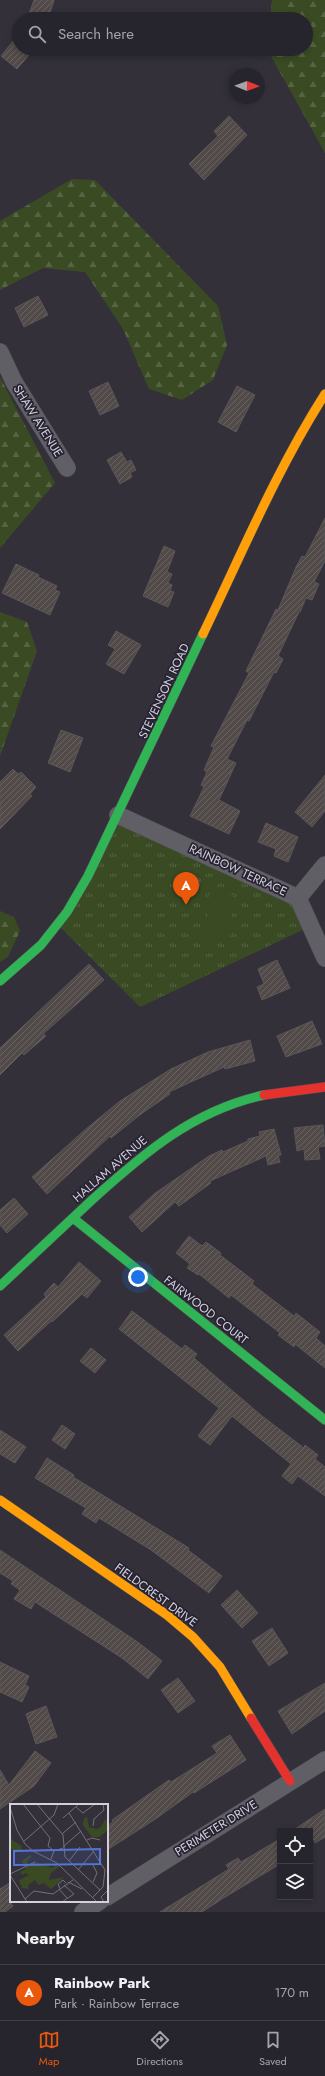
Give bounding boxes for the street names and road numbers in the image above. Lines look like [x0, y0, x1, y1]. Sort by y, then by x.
street label: SHAW AVENUE [9, 381, 67, 461]
street label: STEVENSON ROAD [134, 640, 194, 742]
street label: RAINBOW TERRACE [187, 841, 289, 899]
street label: HALLAM AVENUE [69, 1132, 151, 1206]
street label: FAIRWOOD COURT [160, 1271, 252, 1349]
street label: FIELDCREST DRIVE [111, 1559, 201, 1631]
street label: PERIMETER DRIVE [171, 1795, 261, 1861]

